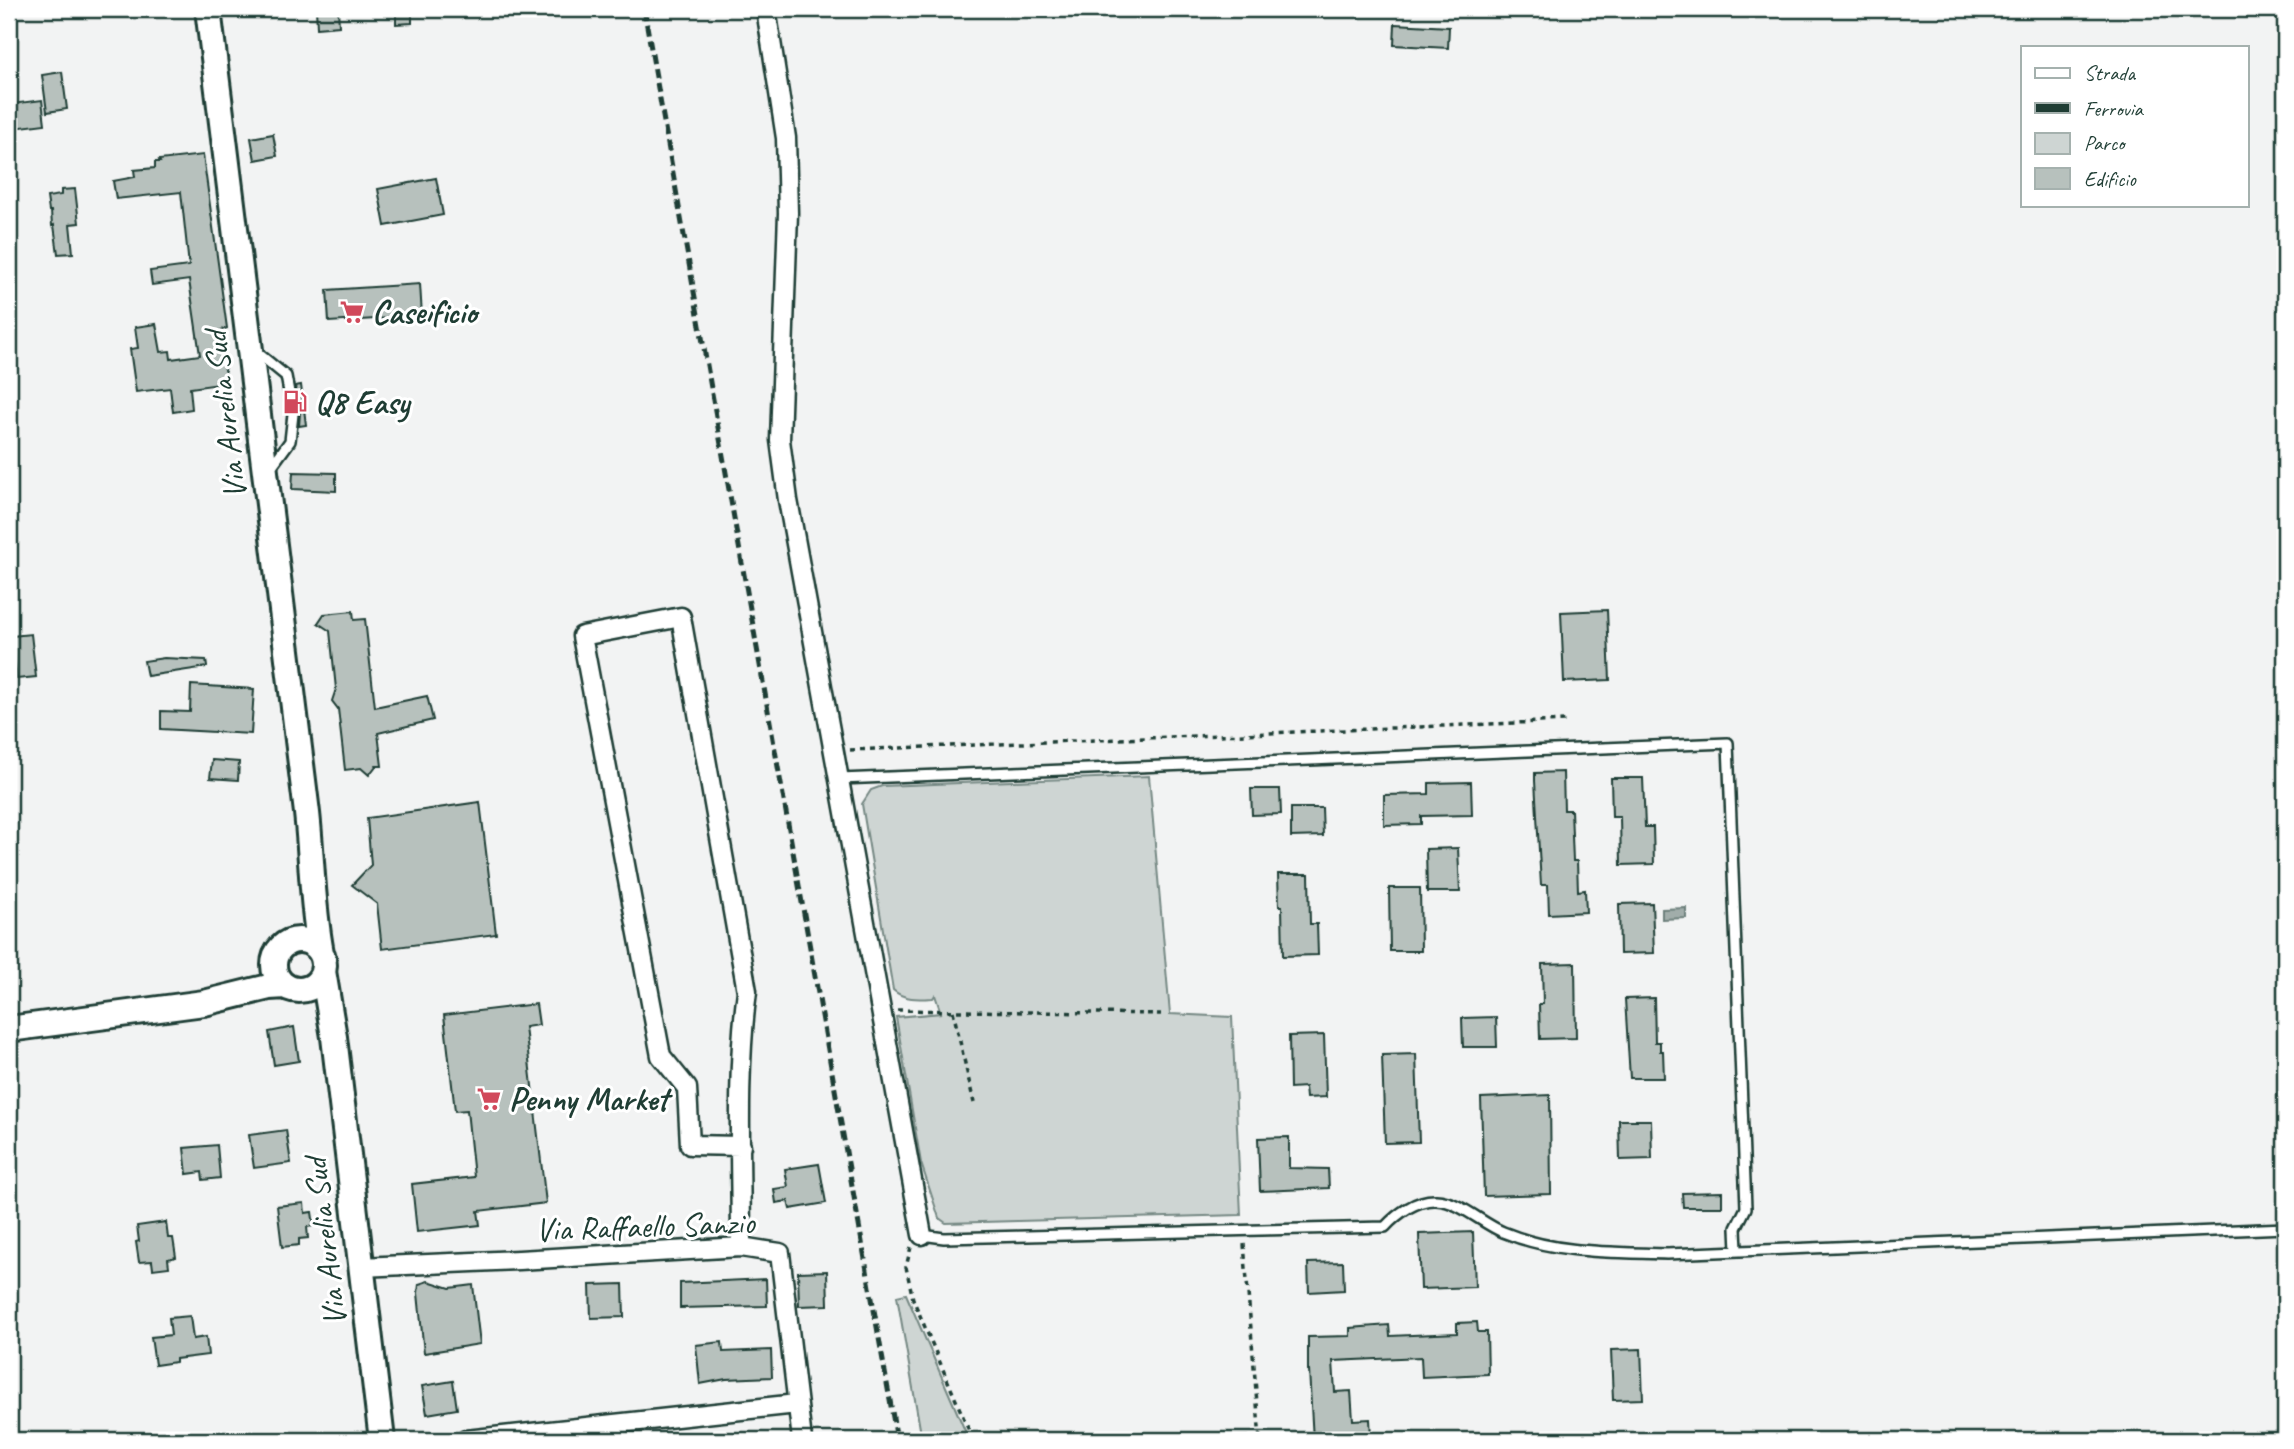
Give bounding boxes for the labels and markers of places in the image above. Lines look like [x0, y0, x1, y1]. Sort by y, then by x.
place label: Caseificio [372, 291, 480, 333]
supermarket icon: Caseificio [338, 298, 366, 326]
place label: Q8 Easy [315, 381, 412, 423]
fuel station icon: Q8 Easy [281, 388, 309, 416]
place label: Penny Market [509, 1078, 673, 1120]
supermarket icon: Penny Market [475, 1085, 503, 1113]

